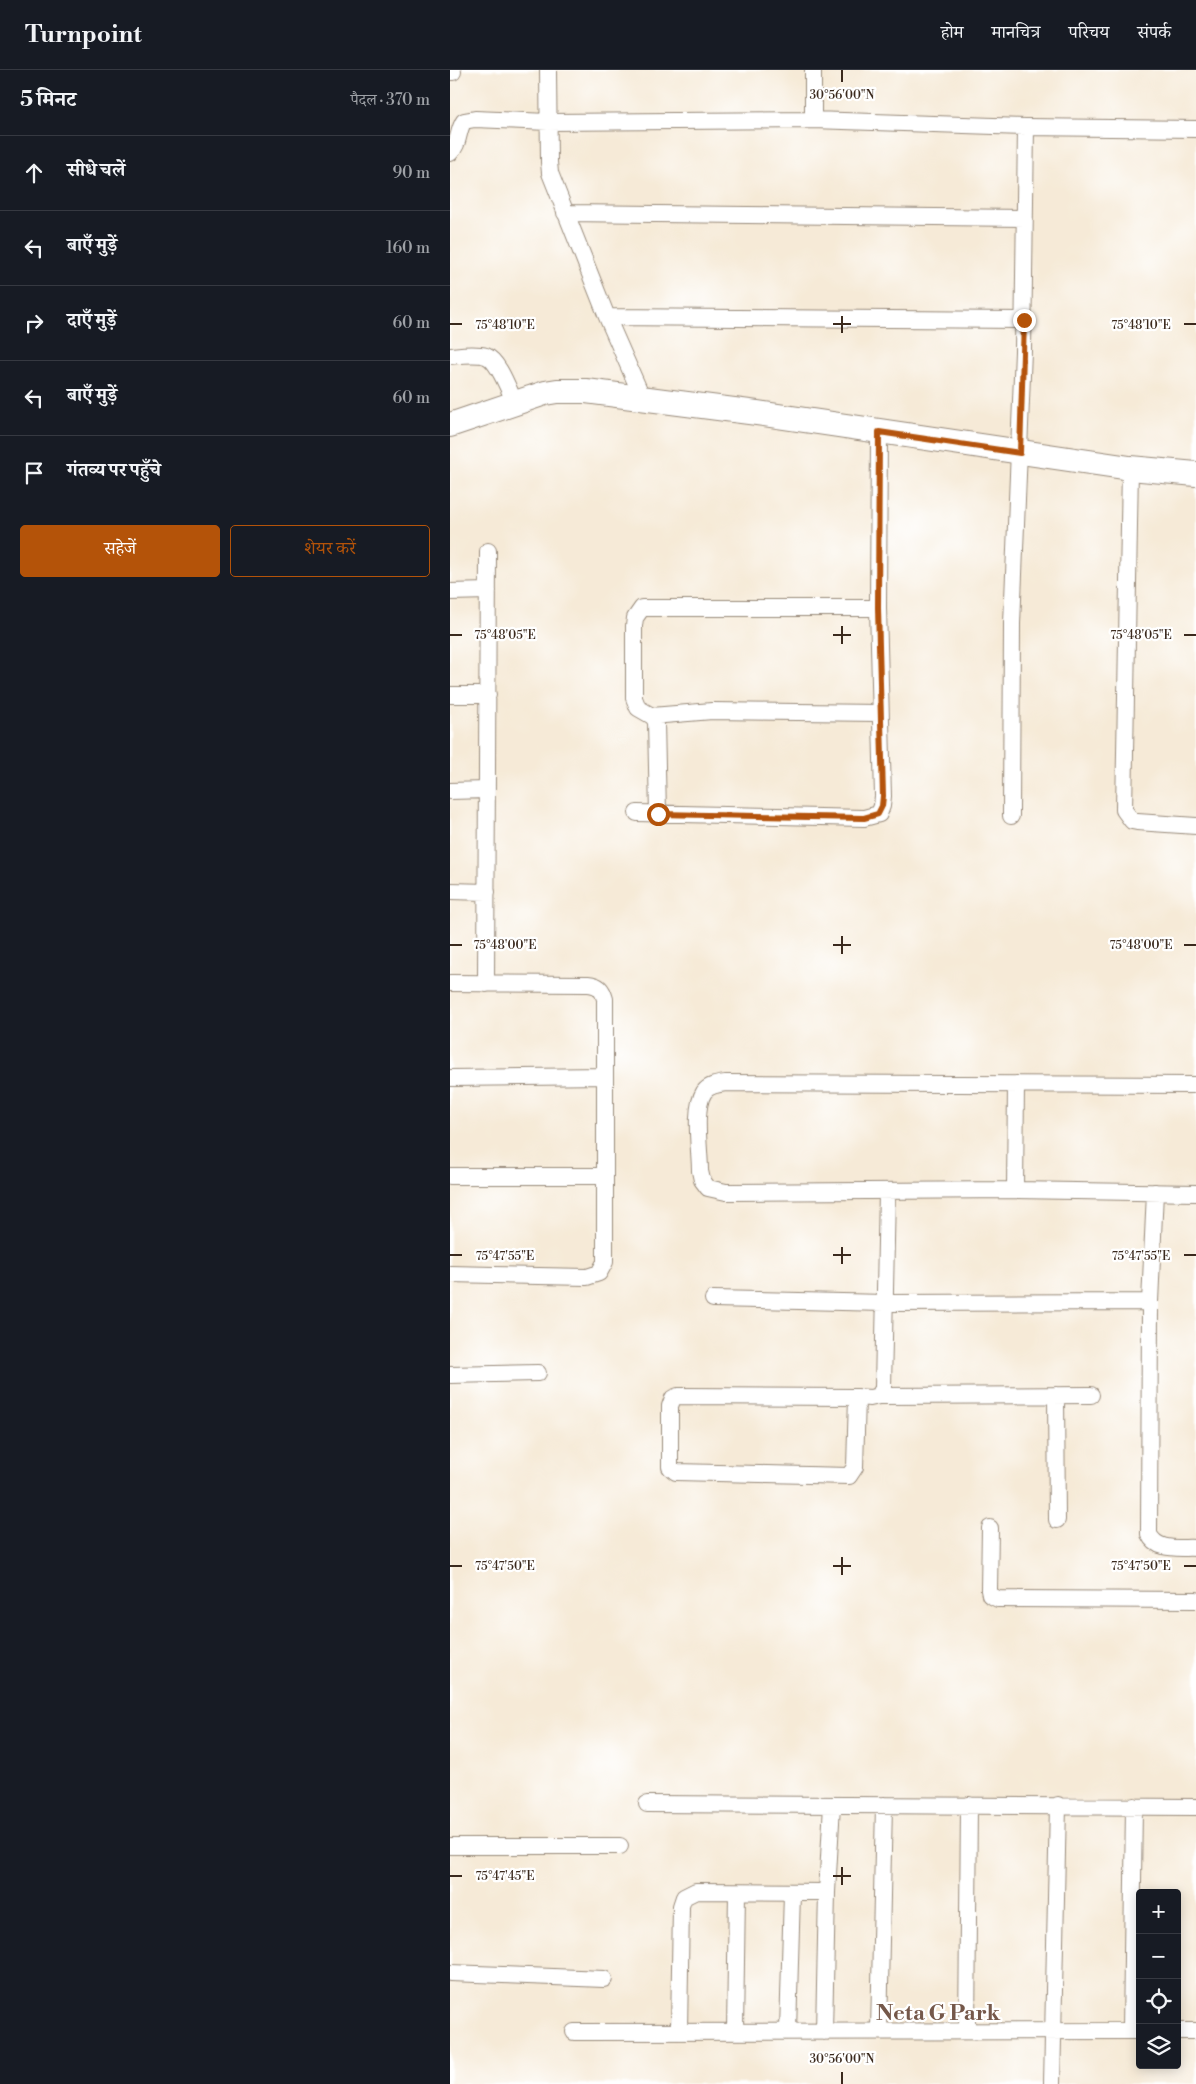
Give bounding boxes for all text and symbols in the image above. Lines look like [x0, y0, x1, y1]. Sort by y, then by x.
text: Turnpoint [25, 20, 142, 50]
text: होम [941, 21, 964, 44]
text: मानचित्र [992, 21, 1040, 44]
text: परिचय [1068, 21, 1109, 44]
text: संपर्क [1137, 21, 1171, 44]
text: 5 मिनट [20, 87, 76, 113]
text: 30°56'00"N [809, 88, 875, 103]
text: पैदल · 370 m [350, 90, 430, 110]
text: सीधे चलें [67, 158, 125, 182]
icon: ahead [20, 159, 48, 187]
text: 90 m [392, 163, 430, 183]
text: बाएँ मुड़ें [67, 233, 117, 257]
icon: left [20, 234, 48, 262]
text: 160 m [386, 238, 430, 258]
text: दाएँ मुड़ें [67, 308, 117, 332]
icon: right [20, 309, 48, 337]
route end [1013, 309, 1036, 332]
text: 60 m [392, 313, 430, 333]
text: 75°48'10"E [475, 318, 535, 333]
text: 75°48'10"E [1111, 318, 1171, 333]
text: बाएँ मुड़ें [67, 383, 117, 407]
icon: left [20, 384, 48, 412]
text: 60 m [392, 388, 430, 408]
text: गंतव्य पर पहुँचे [67, 458, 161, 482]
icon: arrive [20, 459, 48, 487]
button: सहेजें [20, 525, 220, 577]
button: शेयर करें [230, 525, 430, 577]
text: 75°48'05"E [474, 628, 536, 643]
text: 75°48'05"E [1110, 628, 1172, 643]
route start [647, 803, 670, 826]
text: 75°48'00"E [474, 938, 536, 953]
text: 75°48'00"E [1110, 938, 1172, 953]
text: 75°47'55"E [476, 1249, 534, 1264]
text: 75°47'55"E [1112, 1249, 1170, 1264]
text: 75°47'50"E [475, 1559, 535, 1574]
text: 75°47'50"E [1111, 1559, 1171, 1574]
text: 75°47'45"E [476, 1869, 534, 1884]
map controls [1136, 1889, 1181, 2069]
button: + [1136, 1889, 1181, 1934]
button: − [1136, 1934, 1181, 1979]
button: locate [1136, 1979, 1181, 2024]
district label: Neta G Park [876, 2000, 1000, 2027]
button: layers [1136, 2024, 1181, 2069]
text: 30°56'00"N [809, 2052, 875, 2067]

